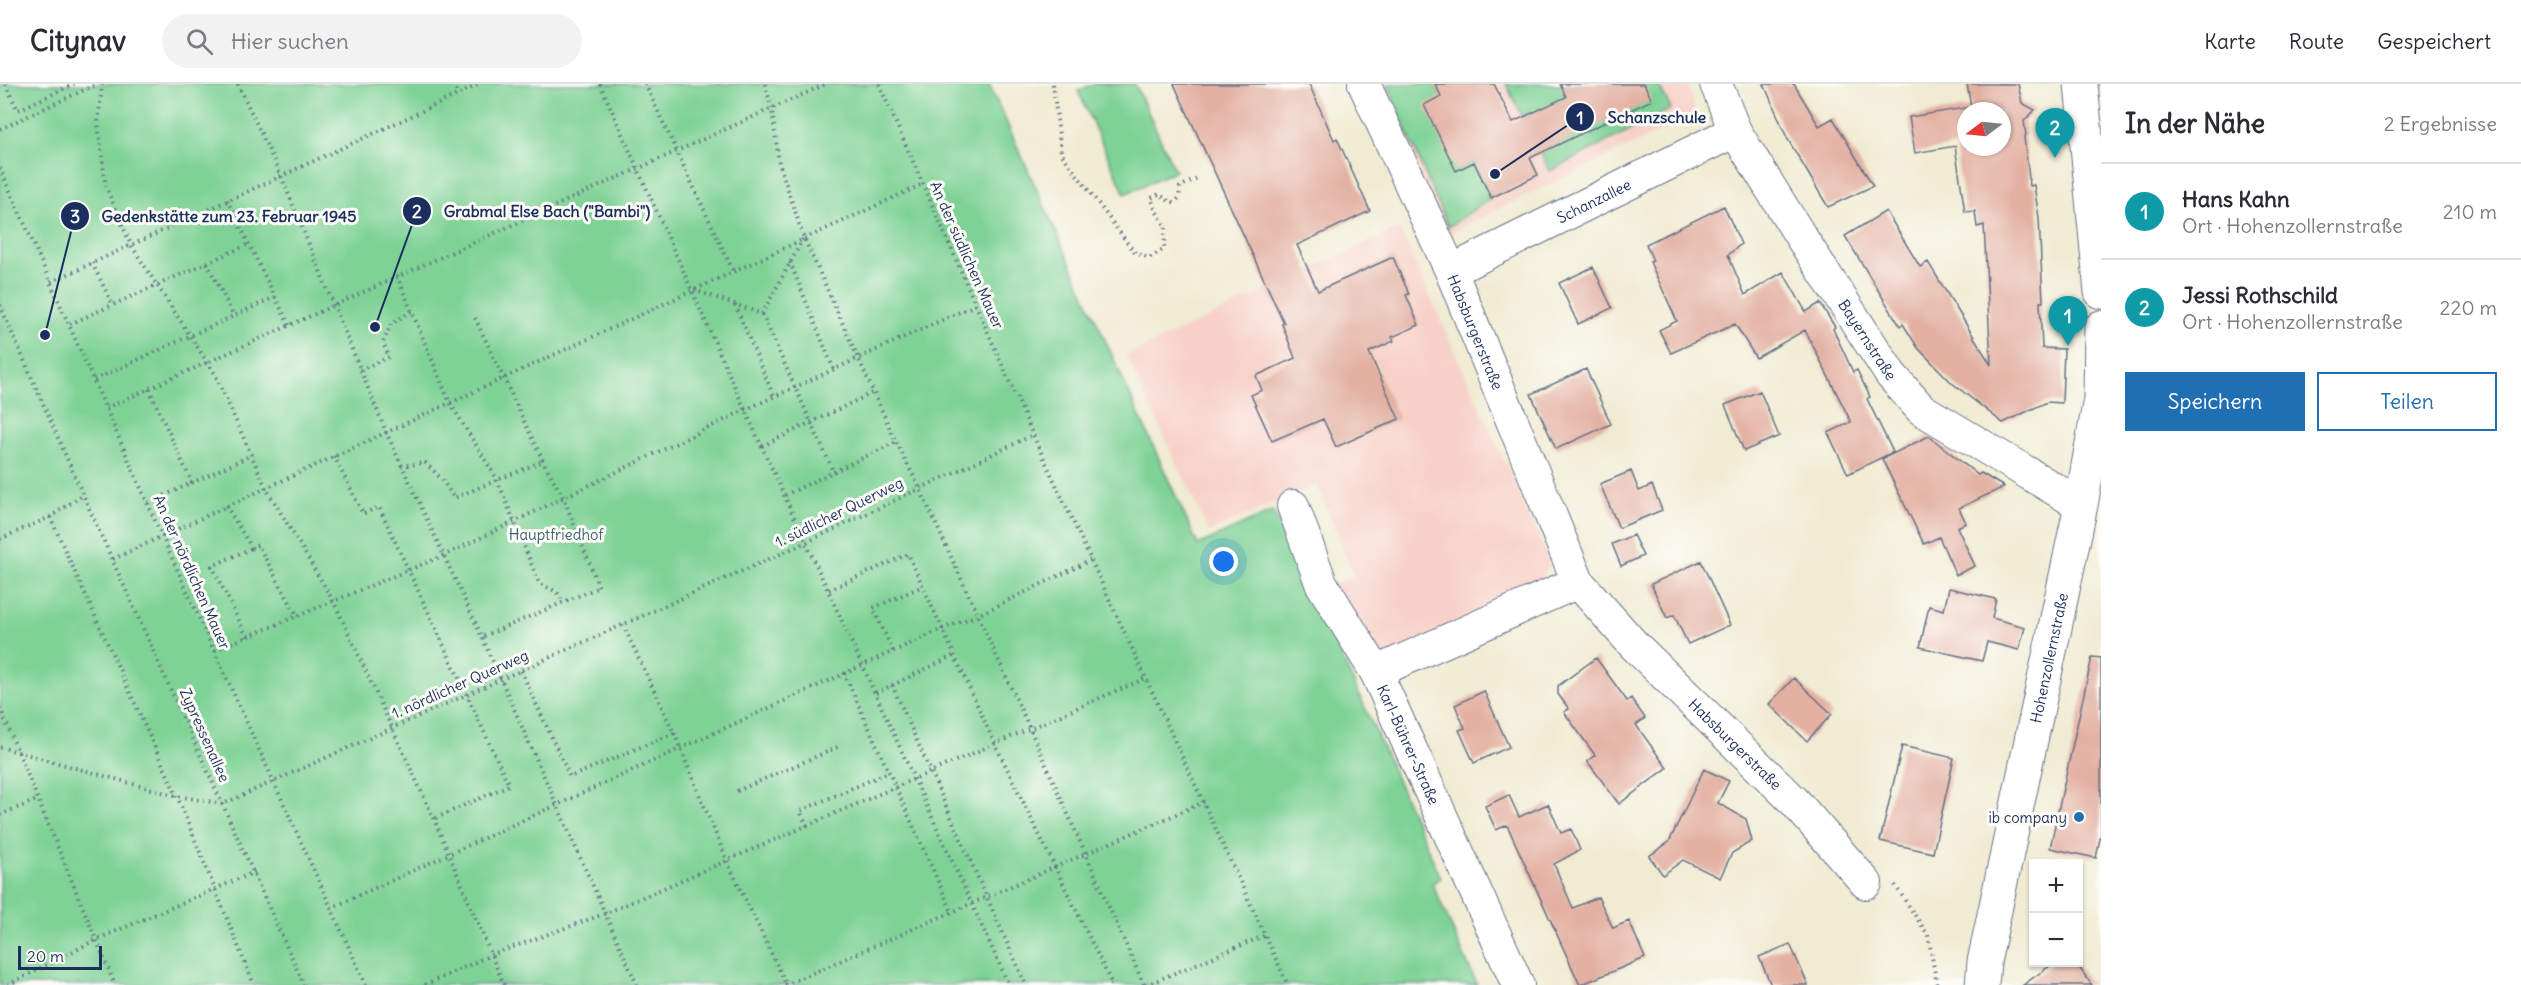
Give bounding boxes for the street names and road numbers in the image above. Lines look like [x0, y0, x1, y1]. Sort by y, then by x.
street label: Schanzallee [1553, 174, 1634, 227]
street label: An der südlichen Mauer [926, 178, 1008, 332]
street label: Habsburgerstraße [1444, 271, 1508, 392]
street label: Bayernstraße [1835, 296, 1901, 383]
street label: 1. südlicher Querweg [772, 473, 906, 551]
street label: An der nördlichen Mauer [149, 492, 235, 652]
street label: Hohenzollernstraße [2026, 591, 2072, 725]
street label: 1. nördlicher Querweg [389, 645, 531, 723]
street label: Karl-Bührer-Straße [1373, 681, 1444, 807]
street label: Zypressenallee [176, 685, 234, 785]
street label: Habsburgerstraße [1685, 694, 1786, 793]

